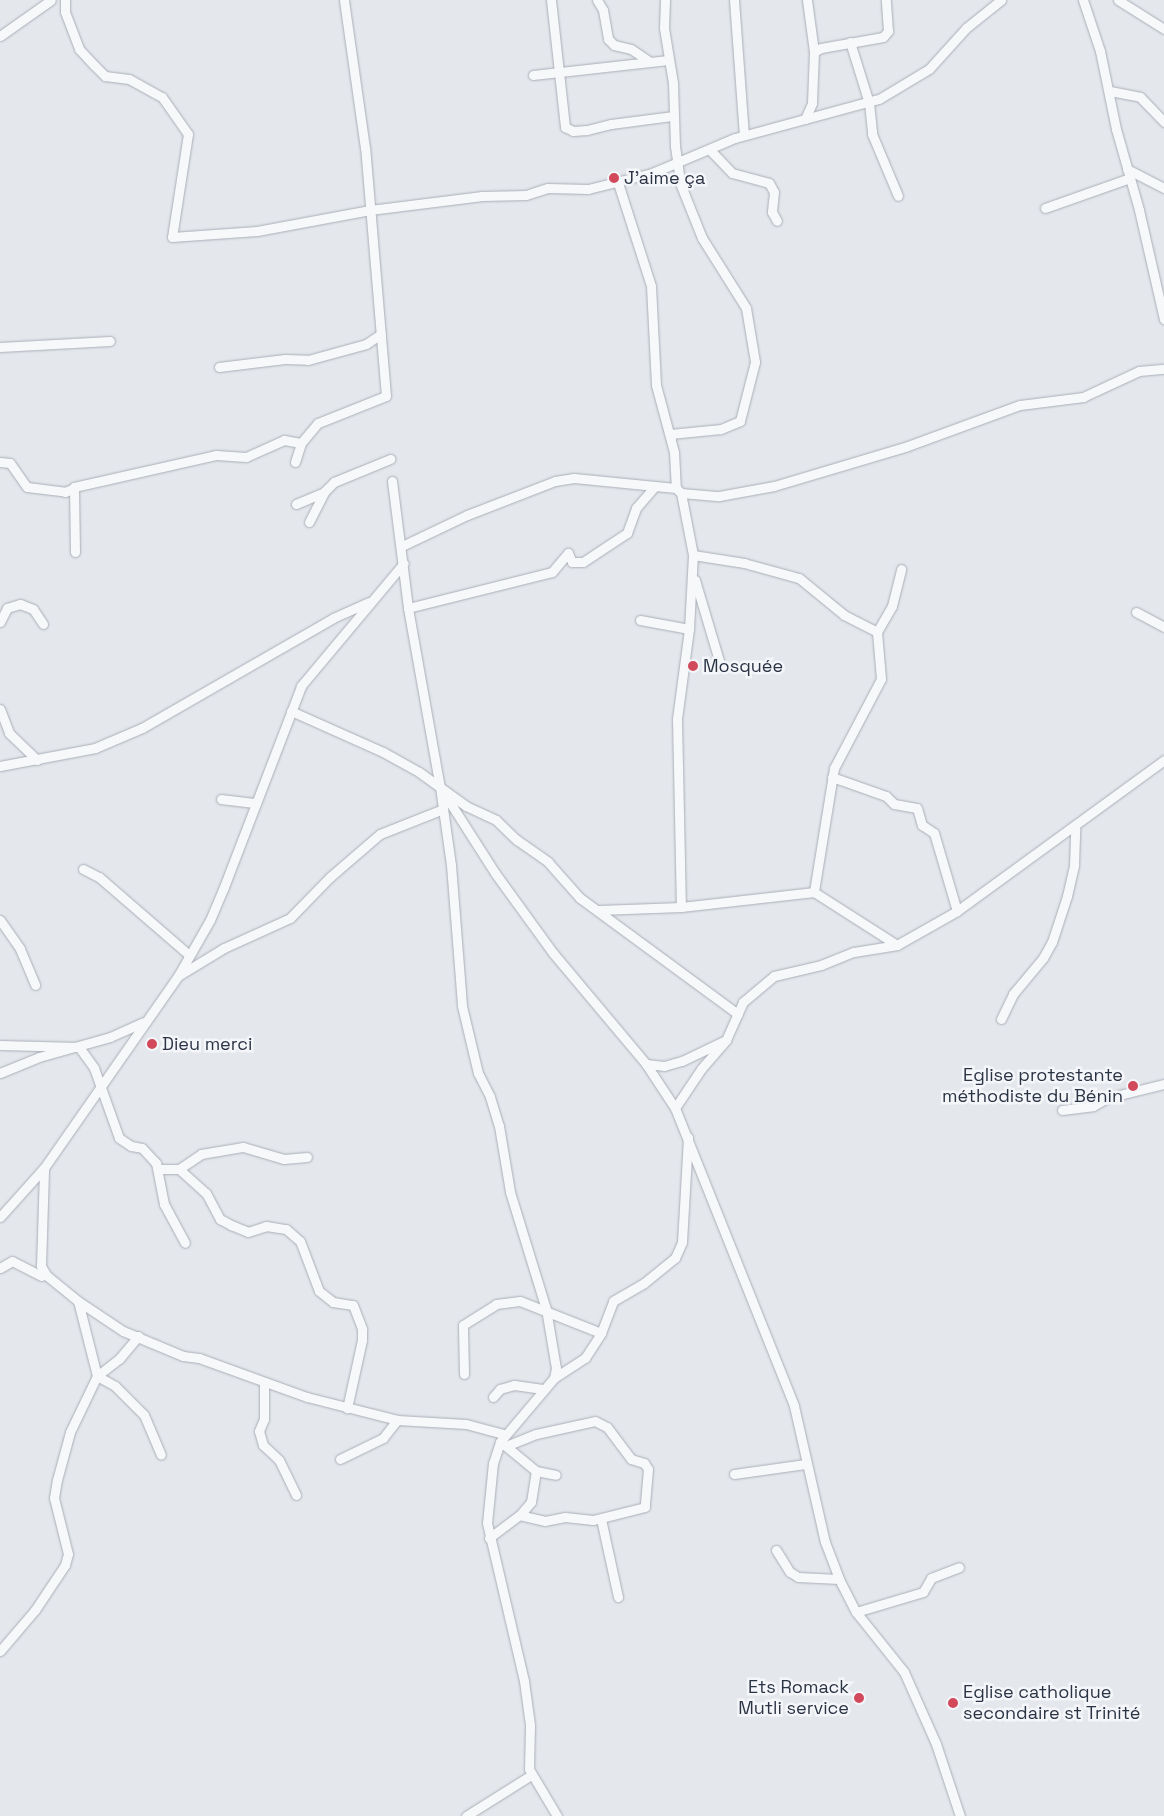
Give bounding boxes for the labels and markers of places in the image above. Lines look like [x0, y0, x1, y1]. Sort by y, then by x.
place label: J'aime ça [624, 167, 705, 189]
marker: J'aime ça [608, 172, 620, 184]
place label: Mosquée [703, 655, 783, 677]
marker: Mosquée [687, 660, 699, 672]
place label: Dieu merci [162, 1033, 252, 1055]
marker: Dieu merci [146, 1038, 158, 1050]
place label: Eglise protestante méthodiste du Bénin [942, 1065, 1123, 1108]
marker: Eglise protestante méthodiste du Bénin [1127, 1080, 1139, 1092]
place label: Ets Romack Mutli service [738, 1677, 849, 1720]
place label: Eglise catholique secondaire st Trinité [963, 1682, 1141, 1725]
marker: Ets Romack Mutli service [853, 1692, 865, 1704]
marker: Eglise catholique secondaire st Trinité [947, 1697, 959, 1709]

